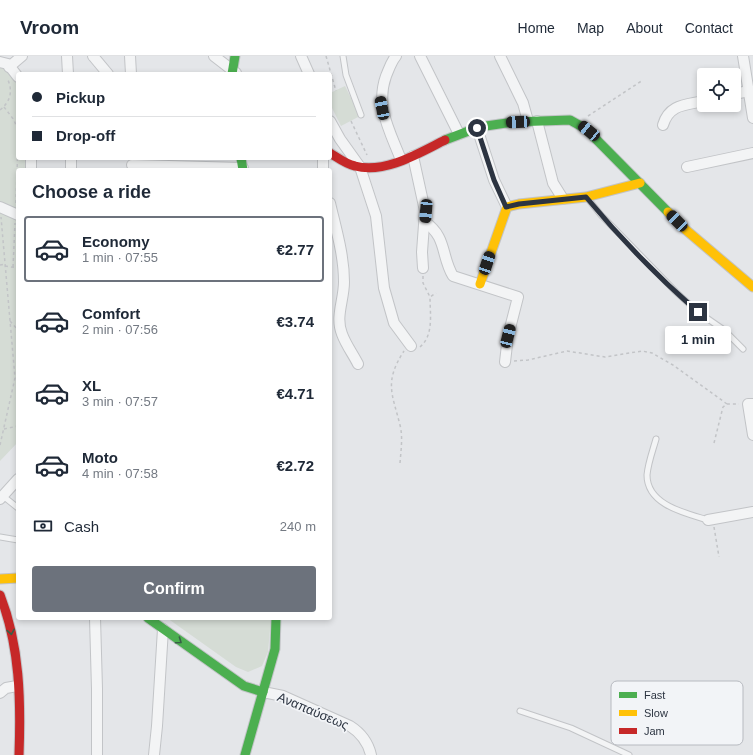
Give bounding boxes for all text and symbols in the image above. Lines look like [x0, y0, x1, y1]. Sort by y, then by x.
text: Vroom [20, 17, 79, 38]
text: Home [518, 20, 555, 36]
text: Map [577, 20, 604, 36]
text: About [626, 20, 663, 36]
text: Contact [685, 20, 733, 36]
map controls [697, 68, 741, 112]
button: locate [697, 68, 741, 112]
text: Pickup [56, 89, 105, 106]
car [374, 95, 390, 121]
car [506, 115, 530, 129]
route start [468, 119, 486, 137]
car [576, 119, 602, 143]
text: Drop-off [56, 127, 115, 144]
text: Choose a ride [32, 182, 151, 202]
car [419, 199, 433, 223]
car [664, 208, 690, 234]
icon: car [34, 231, 70, 267]
text: Economy [82, 233, 150, 250]
text: €2.77 [276, 241, 314, 258]
text: 1 min · 07:55 [82, 250, 158, 265]
car [478, 250, 496, 276]
icon: car [34, 303, 70, 339]
route end [689, 303, 707, 321]
text: Comfort [82, 305, 140, 322]
text: €3.74 [276, 313, 314, 330]
text: 2 min · 07:56 [82, 322, 158, 337]
car [499, 323, 517, 349]
callout: 1 min [665, 326, 731, 354]
text: 1 min [681, 332, 715, 347]
icon: car [34, 375, 70, 411]
text: XL [82, 377, 101, 394]
text: €4.71 [276, 385, 314, 402]
text: 3 min · 07:57 [82, 394, 158, 409]
icon: car [34, 447, 70, 483]
text: Moto [82, 449, 118, 466]
text: €2.72 [276, 457, 314, 474]
text: 4 min · 07:58 [82, 466, 158, 481]
icon: cash [32, 515, 54, 537]
text: Cash [64, 518, 99, 535]
text: 240 m [280, 519, 316, 534]
button: Confirm [32, 566, 316, 612]
one-way arrow [6, 629, 15, 635]
one-way arrow [175, 636, 182, 643]
legend [611, 681, 743, 745]
street label: Αναπαύσεως [275, 689, 351, 733]
text: Fast [644, 689, 665, 701]
text: Slow [644, 707, 668, 719]
text: Jam [644, 725, 665, 737]

